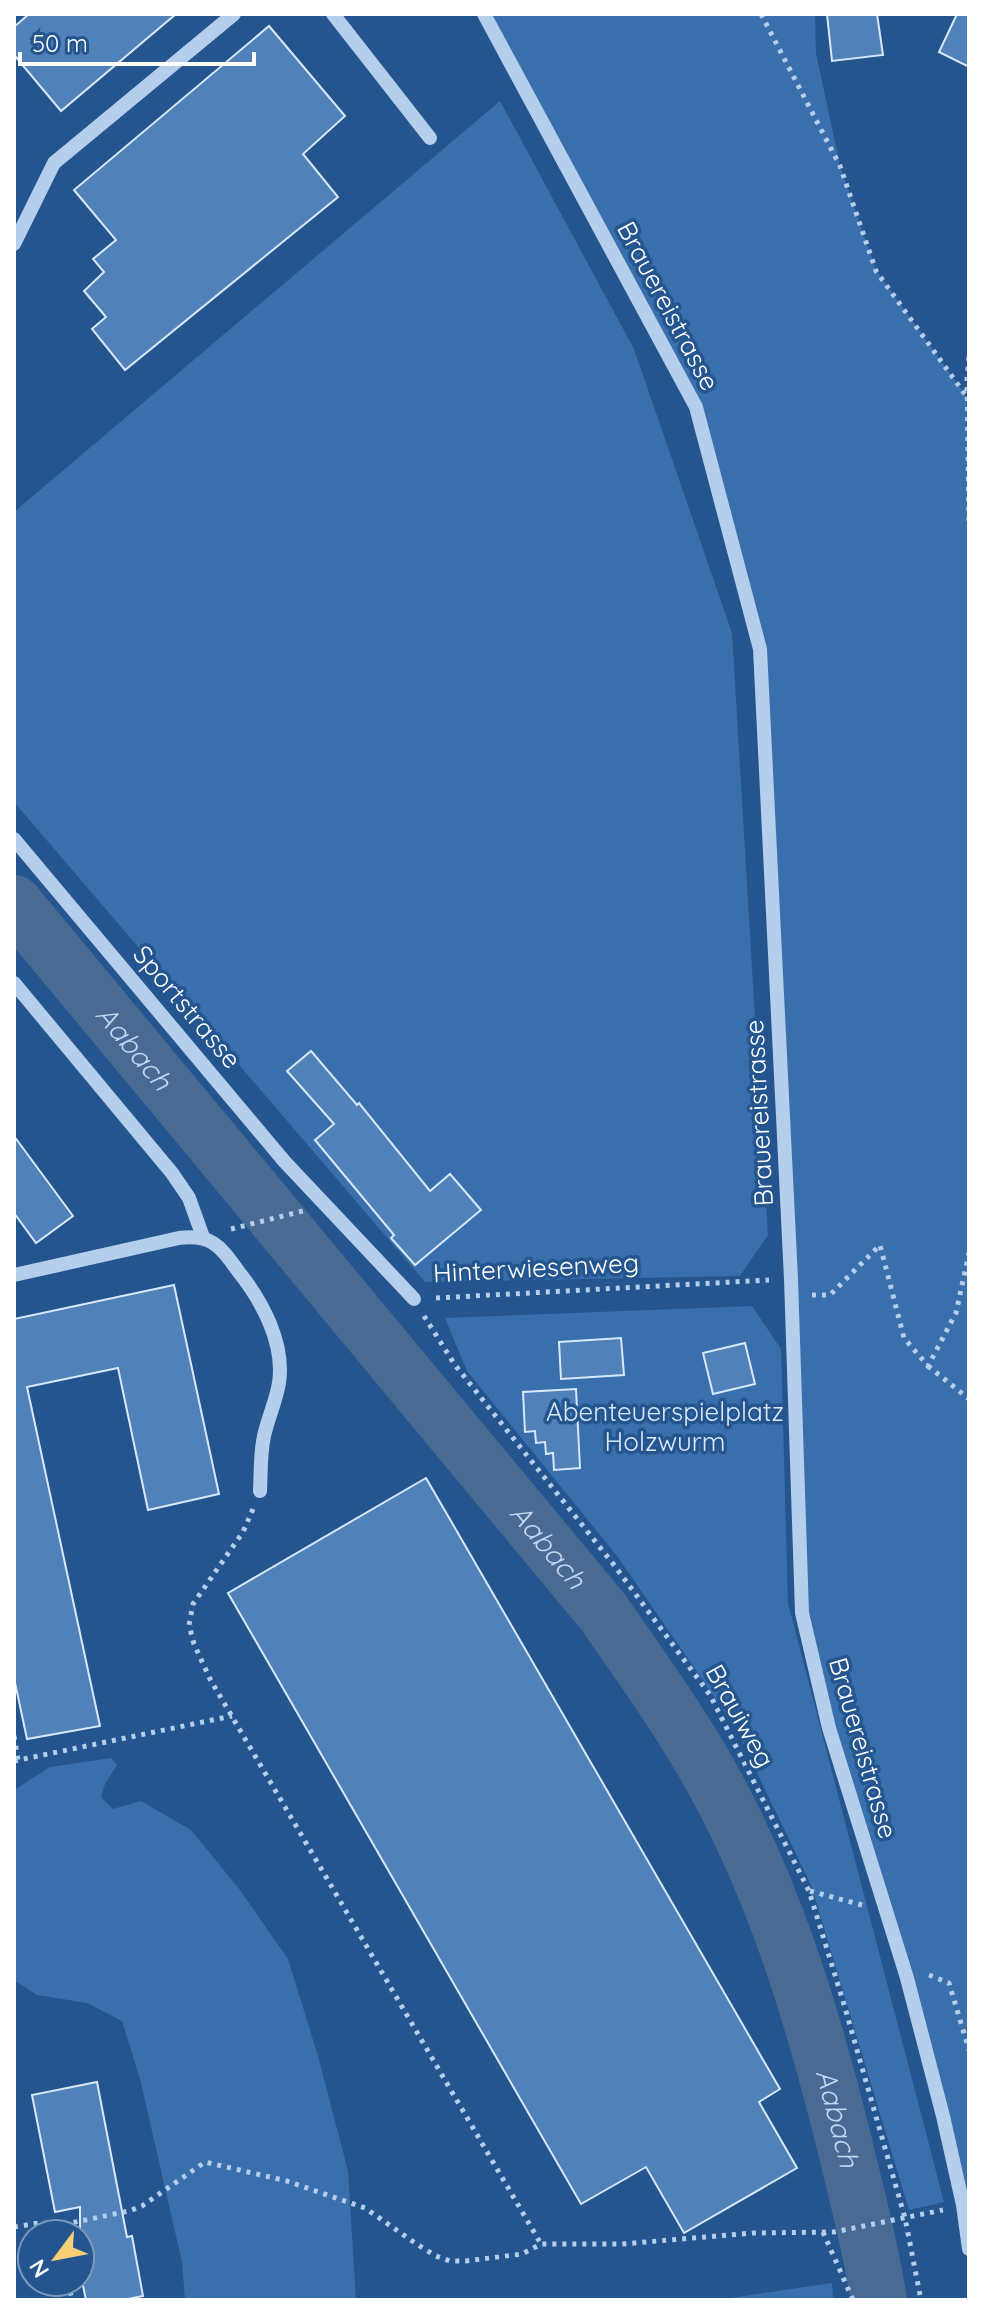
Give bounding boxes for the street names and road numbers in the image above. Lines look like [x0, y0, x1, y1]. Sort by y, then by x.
street label: Brauereistrasse [610, 216, 727, 396]
street label: Sportstrasse [126, 938, 249, 1075]
street label: Brauereistrasse [737, 1019, 780, 1207]
street label: Hinterwiesenweg [432, 1246, 640, 1289]
street label: Brauereistrasse [822, 1654, 905, 1842]
street label: Brauiweg [699, 1658, 782, 1773]

